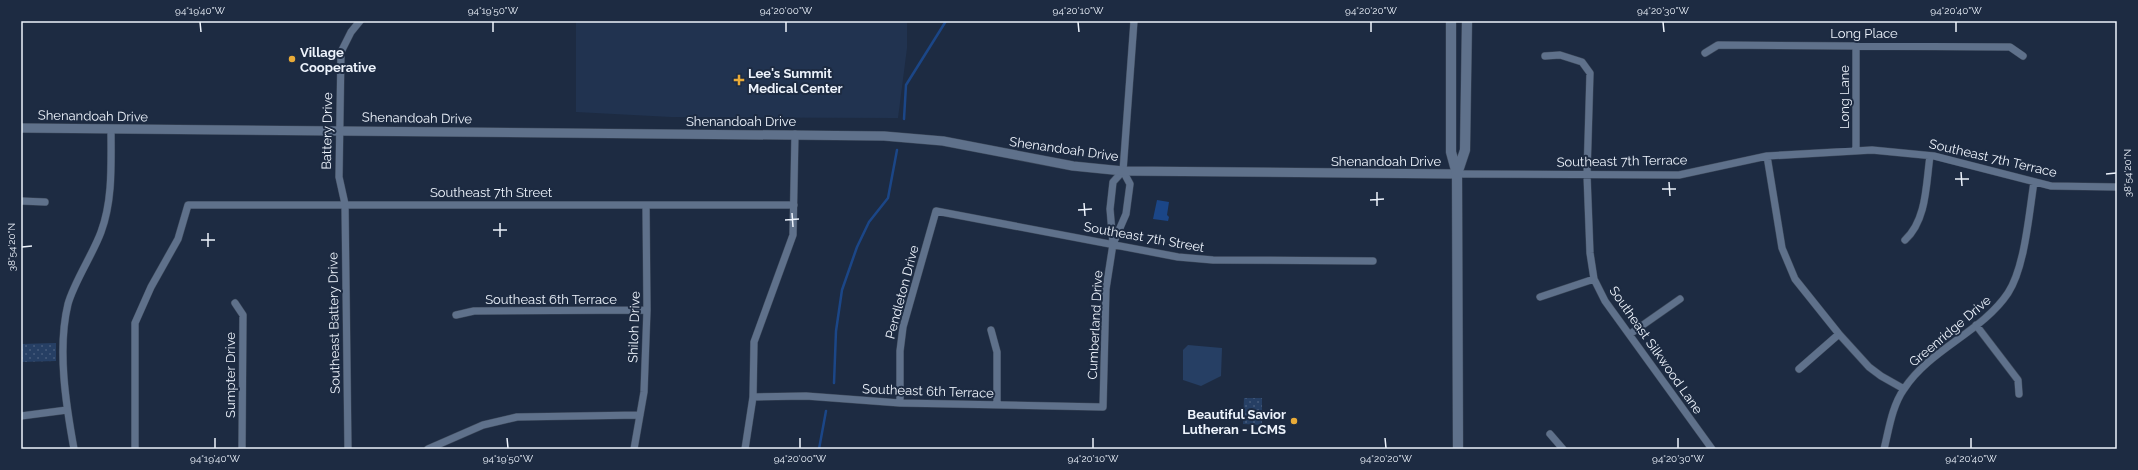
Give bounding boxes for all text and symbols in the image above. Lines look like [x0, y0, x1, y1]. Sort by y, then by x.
text: 94°19'40"W [175, 5, 225, 16]
text: 94°19'50"W [468, 5, 519, 16]
text: 94°20'00"W [760, 5, 813, 16]
text: 94°20'10"W [1053, 5, 1104, 16]
text: 94°20'20"W [1345, 5, 1397, 16]
text: 94°20'30"W [1637, 5, 1689, 16]
text: 94°20'40"W [1930, 5, 1982, 16]
street label: Long Place [1830, 26, 1898, 41]
place label: Village Cooperative [300, 45, 376, 75]
marker: Village Cooperative [287, 54, 297, 64]
street label: Long Lane [1837, 65, 1852, 129]
place label: Lee's Summit Medical Center [748, 66, 843, 96]
marker: Lee's Summit Medical Center [733, 74, 745, 86]
street label: Battery Drive [319, 92, 335, 170]
street label: Shenandoah Drive [38, 108, 149, 124]
street label: Shenandoah Drive [362, 110, 473, 126]
street label: Shenandoah Drive [686, 114, 796, 129]
street label: Shenandoah Drive [1008, 134, 1120, 164]
street label: Southeast 7th Terrace [1928, 136, 2059, 180]
text: 38°54'20"N [2122, 149, 2133, 197]
street label: Southeast 7th Terrace [1556, 152, 1688, 170]
street label: Shenandoah Drive [1331, 154, 1441, 169]
street label: Southeast 7th Street [430, 185, 553, 200]
street label: Southeast 7th Street [1083, 219, 1206, 255]
text: 38°54'20"N [6, 223, 17, 271]
street label: Pendleton Drive [882, 243, 922, 340]
street label: Southeast Battery Drive [325, 252, 343, 394]
street label: Cumberland Drive [1085, 270, 1105, 380]
street label: Southeast Silkwood Lane [1606, 283, 1706, 417]
street label: Shiloh Drive [625, 291, 643, 363]
street label: Southeast 6th Terrace [485, 292, 617, 307]
street label: Greenridge Drive [1906, 292, 1994, 370]
street label: Sumpter Drive [223, 332, 238, 418]
street label: Southeast 6th Terrace [862, 381, 994, 401]
place label: Beautiful Savior Lutheran - LCMS [1182, 407, 1286, 437]
marker: Beautiful Savior Lutheran - LCMS [1289, 416, 1299, 426]
text: 94°19'40"W [190, 453, 240, 464]
text: 94°19'50"W [483, 453, 534, 464]
text: 94°20'00"W [774, 453, 827, 464]
text: 94°20'10"W [1068, 453, 1119, 464]
text: 94°20'20"W [1360, 453, 1412, 464]
text: 94°20'30"W [1652, 453, 1704, 464]
text: 94°20'40"W [1945, 453, 1997, 464]

